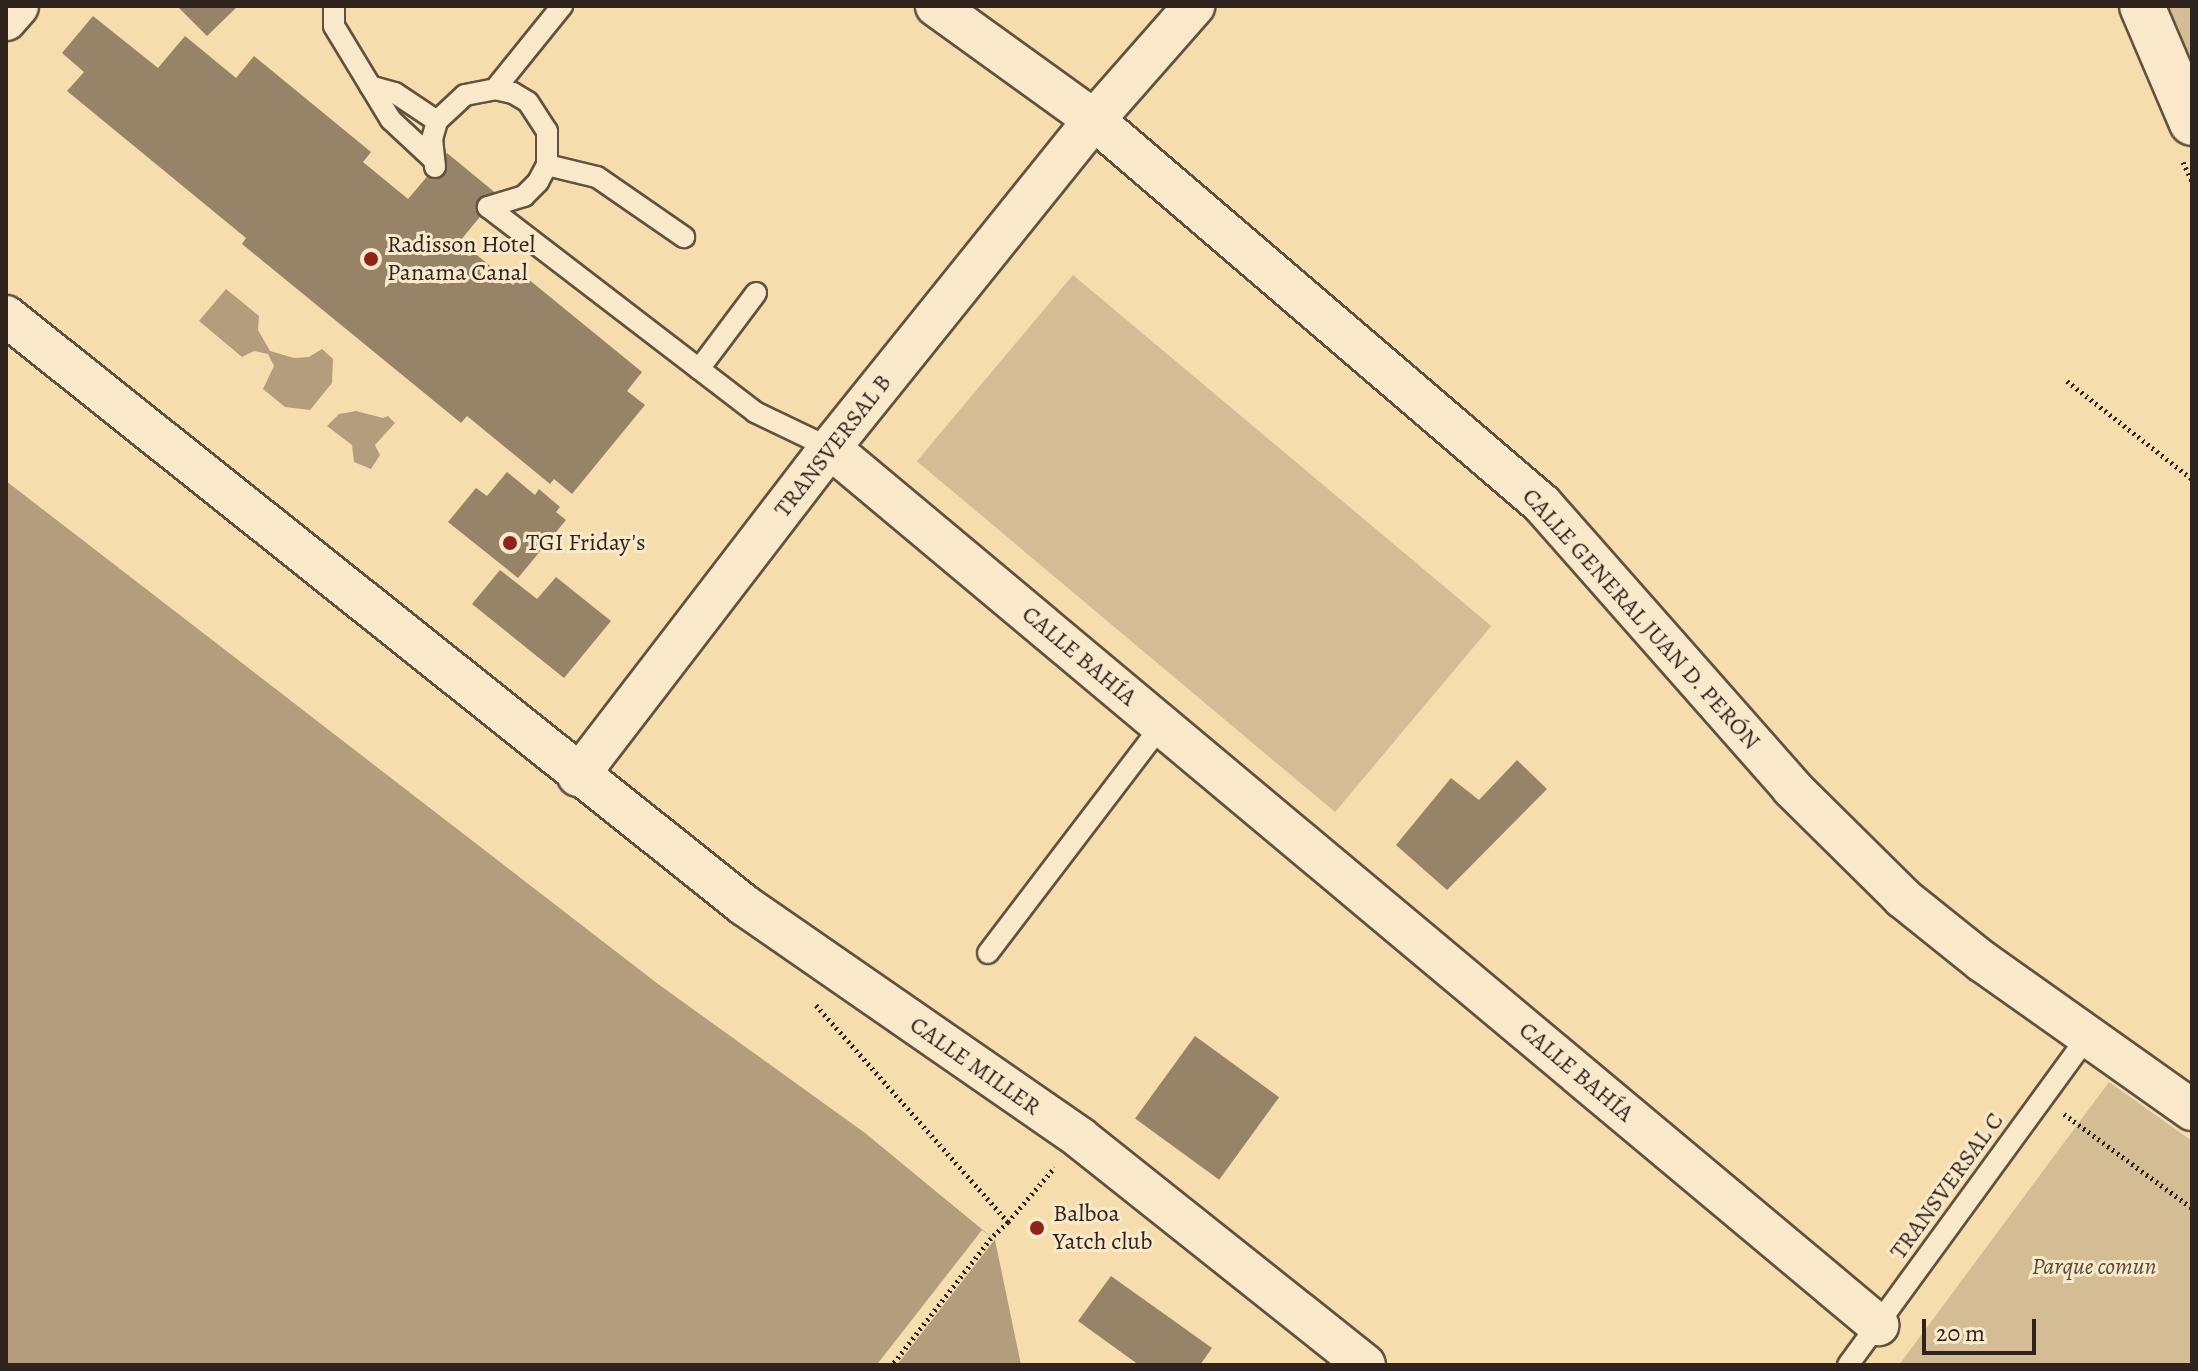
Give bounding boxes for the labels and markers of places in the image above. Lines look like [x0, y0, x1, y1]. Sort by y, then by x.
place label: Radisson Hotel Panama Canal [387, 231, 535, 287]
marker: Radisson Hotel Panama Canal [362, 250, 380, 268]
place label: TGI Friday's [526, 529, 646, 557]
marker: TGI Friday's [501, 534, 519, 552]
place label: Balboa Yatch club [1053, 1200, 1153, 1256]
marker: Balboa Yatch club [1028, 1219, 1046, 1237]

